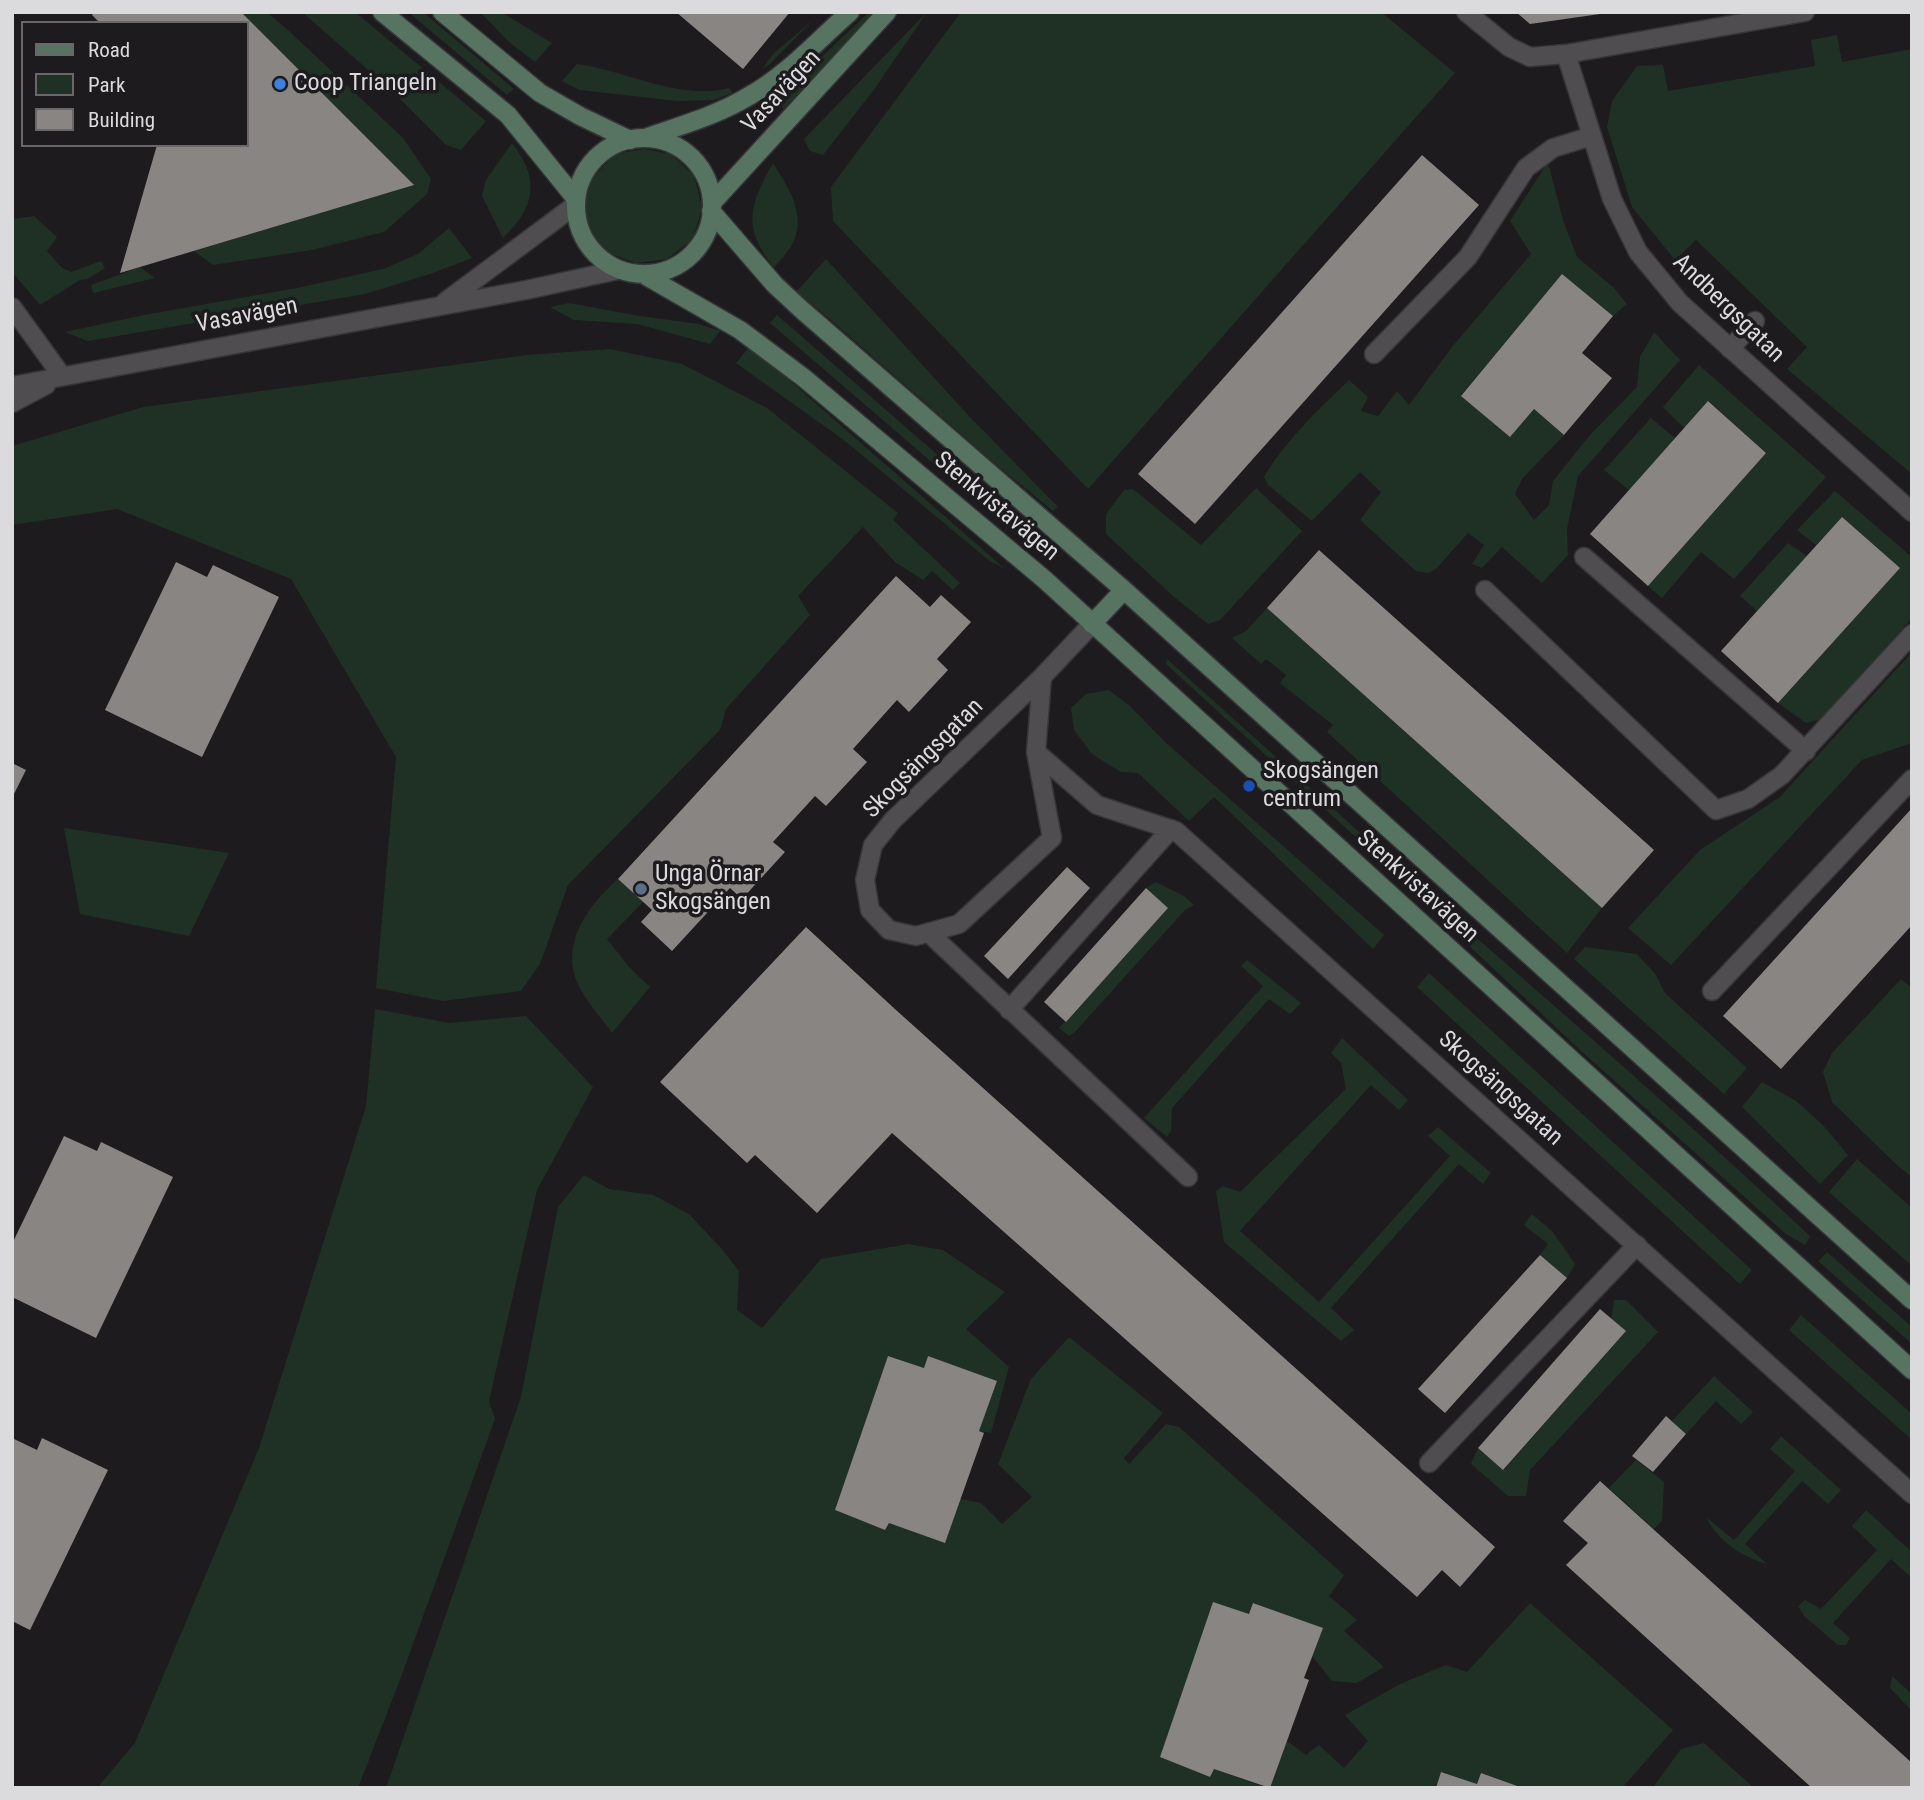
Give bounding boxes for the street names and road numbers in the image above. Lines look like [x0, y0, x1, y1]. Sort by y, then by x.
street label: Vasavägen [736, 45, 828, 139]
street label: Andbergsgatan [1666, 249, 1790, 369]
street label: Vasavägen [194, 292, 300, 340]
street label: Stenkvistavägen [927, 446, 1065, 568]
street label: Skogsängsgatan [858, 693, 990, 825]
street label: Stenkvistavägen [1350, 825, 1484, 949]
street label: Skogsängsgatan [1432, 1026, 1568, 1152]

